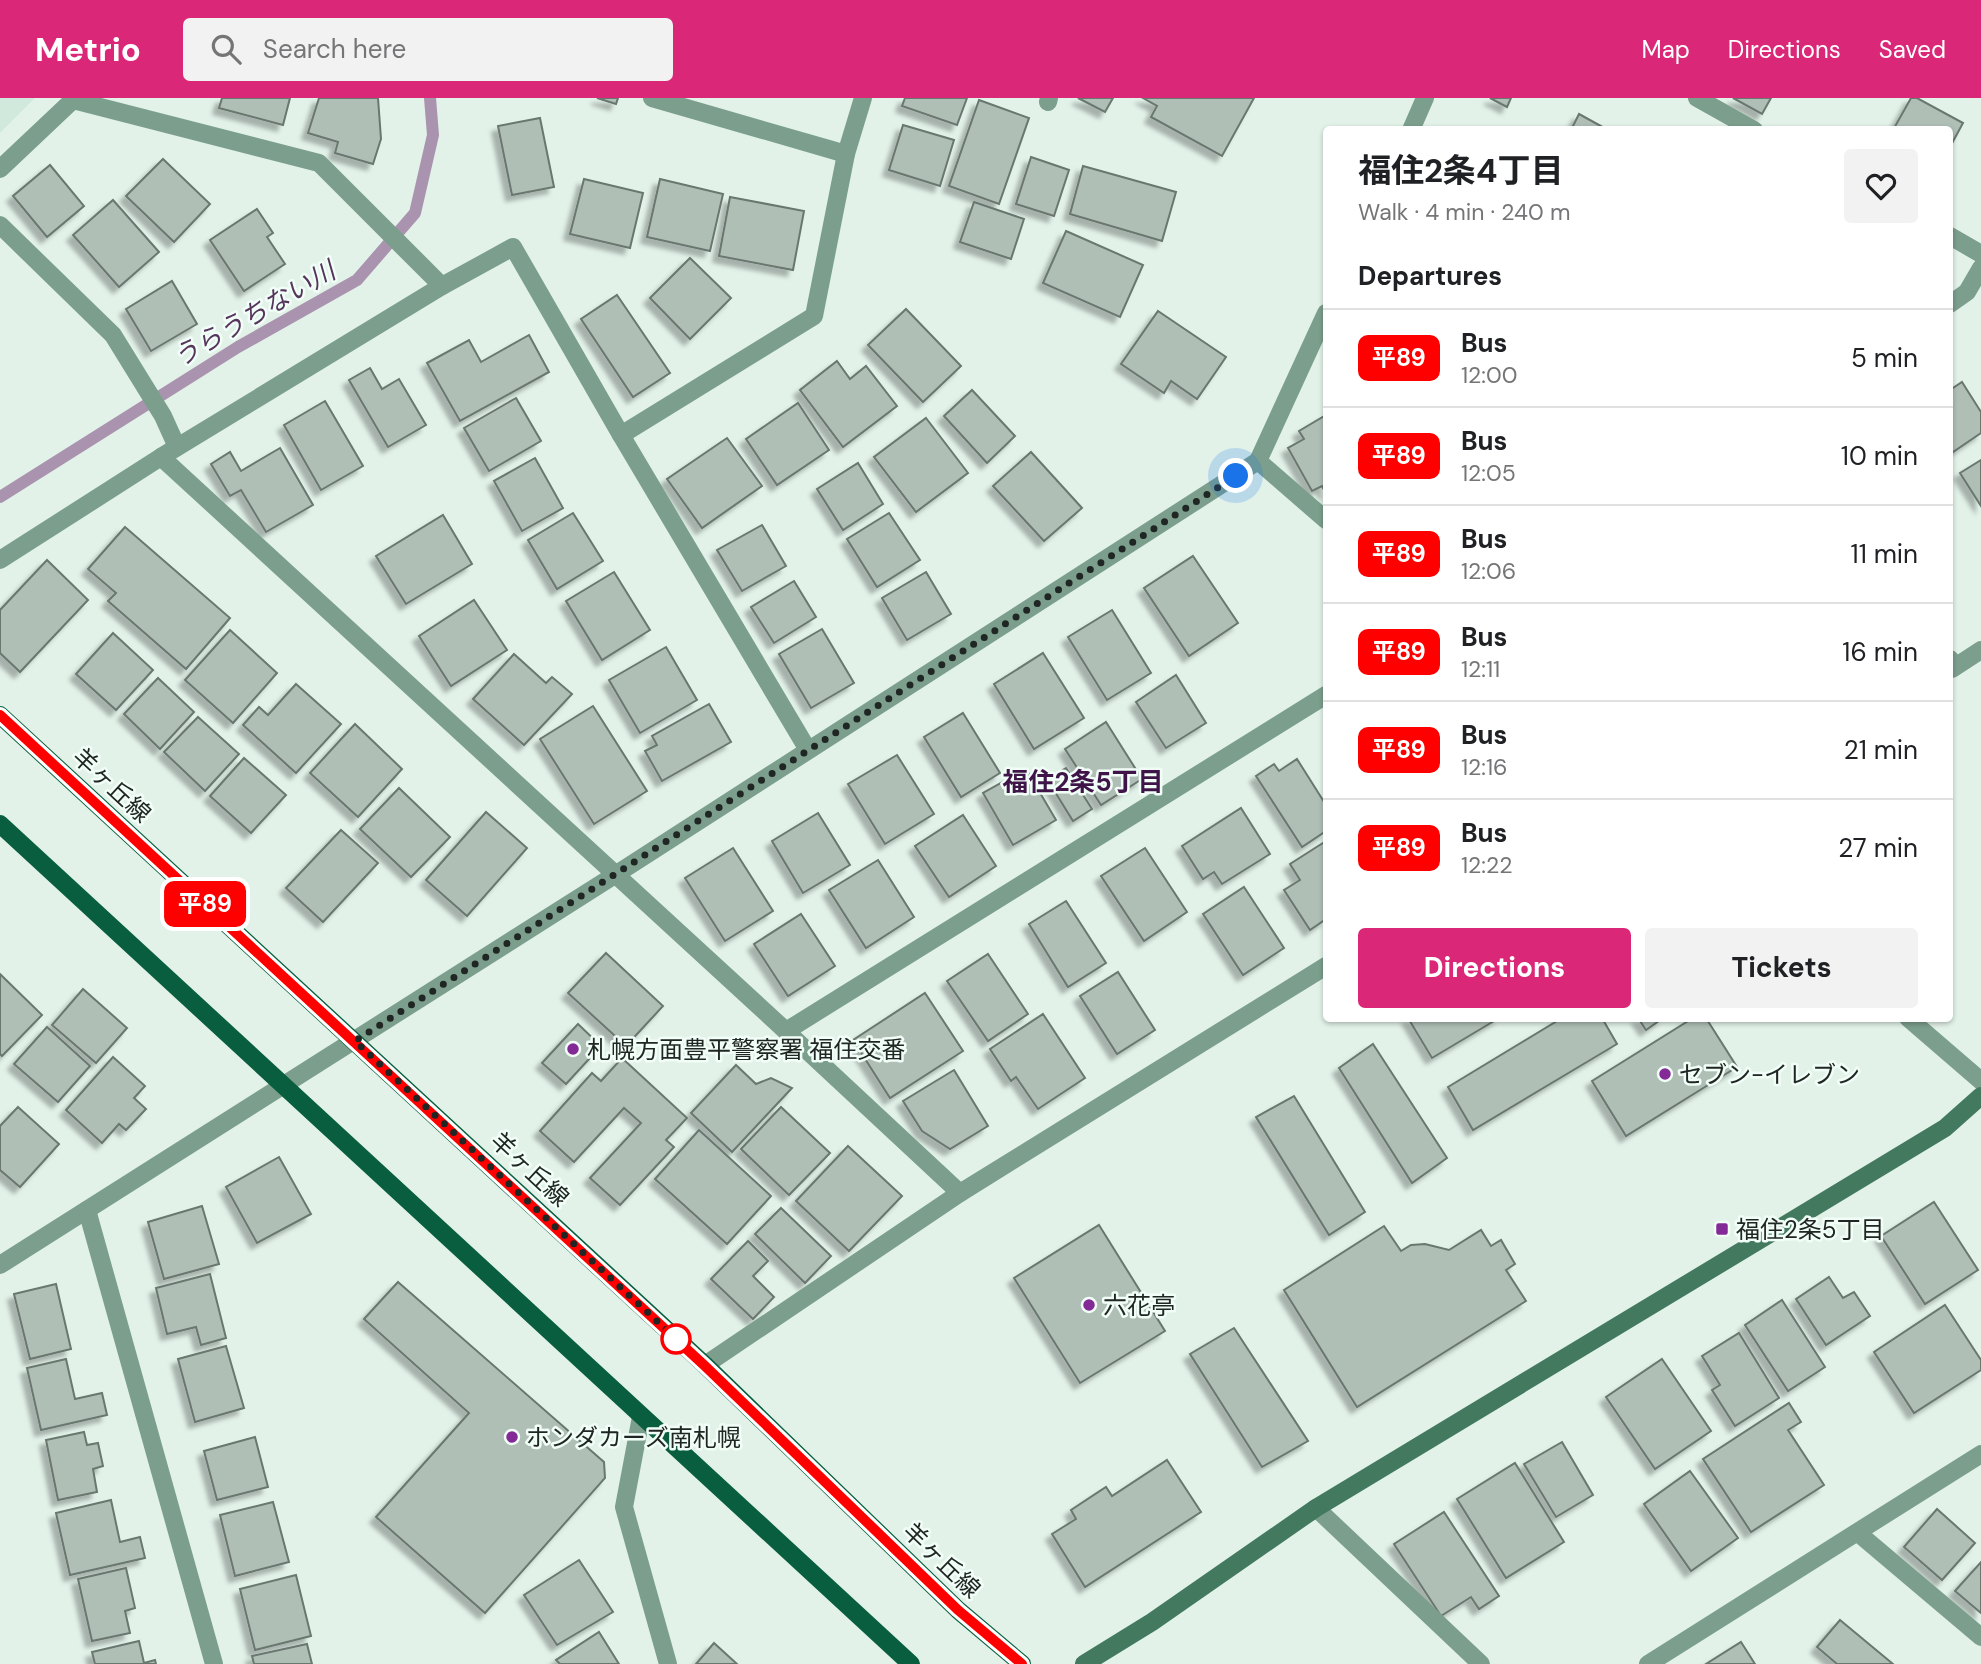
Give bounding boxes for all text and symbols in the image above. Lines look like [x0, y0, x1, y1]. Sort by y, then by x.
search box [183, 18, 673, 81]
text: Metrio [35, 28, 141, 71]
icon: search [207, 30, 245, 68]
text: Search here [263, 32, 406, 66]
text: Map [1642, 34, 1690, 65]
text: Directions [1728, 34, 1841, 65]
text: Saved [1879, 34, 1946, 65]
text: 福住2条4丁目 [1358, 149, 1564, 192]
button: heart [1844, 149, 1918, 223]
text: Walk · 4 min · 240 m [1358, 197, 1570, 227]
water label: うらうちない川 [167, 252, 344, 374]
text: Departures [1358, 259, 1502, 293]
text: Bus [1461, 326, 1507, 360]
text: 5 min [1851, 341, 1918, 375]
text: 平89 [1372, 342, 1426, 373]
text: 12:00 [1461, 360, 1517, 390]
text: Bus [1461, 424, 1507, 458]
text: 10 min [1841, 439, 1918, 473]
text: 平89 [1372, 440, 1426, 471]
your location [1218, 458, 1253, 493]
text: 12:05 [1461, 458, 1516, 488]
text: Bus [1461, 522, 1507, 556]
text: 11 min [1851, 537, 1918, 571]
text: 平89 [1372, 538, 1426, 569]
text: 12:06 [1461, 556, 1516, 586]
text: Bus [1461, 620, 1507, 654]
text: 16 min [1842, 635, 1918, 669]
text: 平89 [1372, 636, 1426, 667]
text: 12:11 [1461, 654, 1500, 684]
text: Bus [1461, 718, 1507, 752]
text: 21 min [1844, 733, 1918, 767]
text: 平89 [1372, 734, 1426, 765]
street label: 羊ヶ丘線 [66, 741, 158, 829]
text: 12:16 [1461, 752, 1508, 782]
district label: 福住2条5丁目 [1002, 765, 1164, 799]
text: Bus [1461, 816, 1507, 850]
text: 27 min [1838, 831, 1918, 865]
text: 平89 [1372, 832, 1426, 863]
text: 12:22 [1461, 850, 1512, 880]
line badge: 平89 [165, 881, 245, 927]
text: 平89 [178, 888, 232, 919]
button: Directions [1358, 928, 1631, 1008]
button: Tickets [1645, 928, 1918, 1008]
place label: 札幌方面豊平警察署 福住交番 [587, 1034, 905, 1065]
marker: 札幌方面豊平警察署 福住交番 [565, 1041, 581, 1057]
place label: セブン-イレブン [1679, 1059, 1860, 1090]
marker: セブン-イレブン [1657, 1066, 1673, 1082]
street label: 羊ヶ丘線 [484, 1125, 576, 1213]
place label: 福住2条5丁目 [1736, 1214, 1884, 1245]
marker: 福住2条5丁目 [1714, 1221, 1730, 1237]
place label: 六花亭 [1103, 1290, 1175, 1321]
marker: 六花亭 [1081, 1297, 1097, 1313]
unlabelled marker [661, 1324, 691, 1354]
place label: ホンダカーズ南札幌 [526, 1422, 741, 1453]
marker: ホンダカーズ南札幌 [504, 1429, 520, 1445]
street label: 羊ヶ丘線 [897, 1516, 987, 1604]

